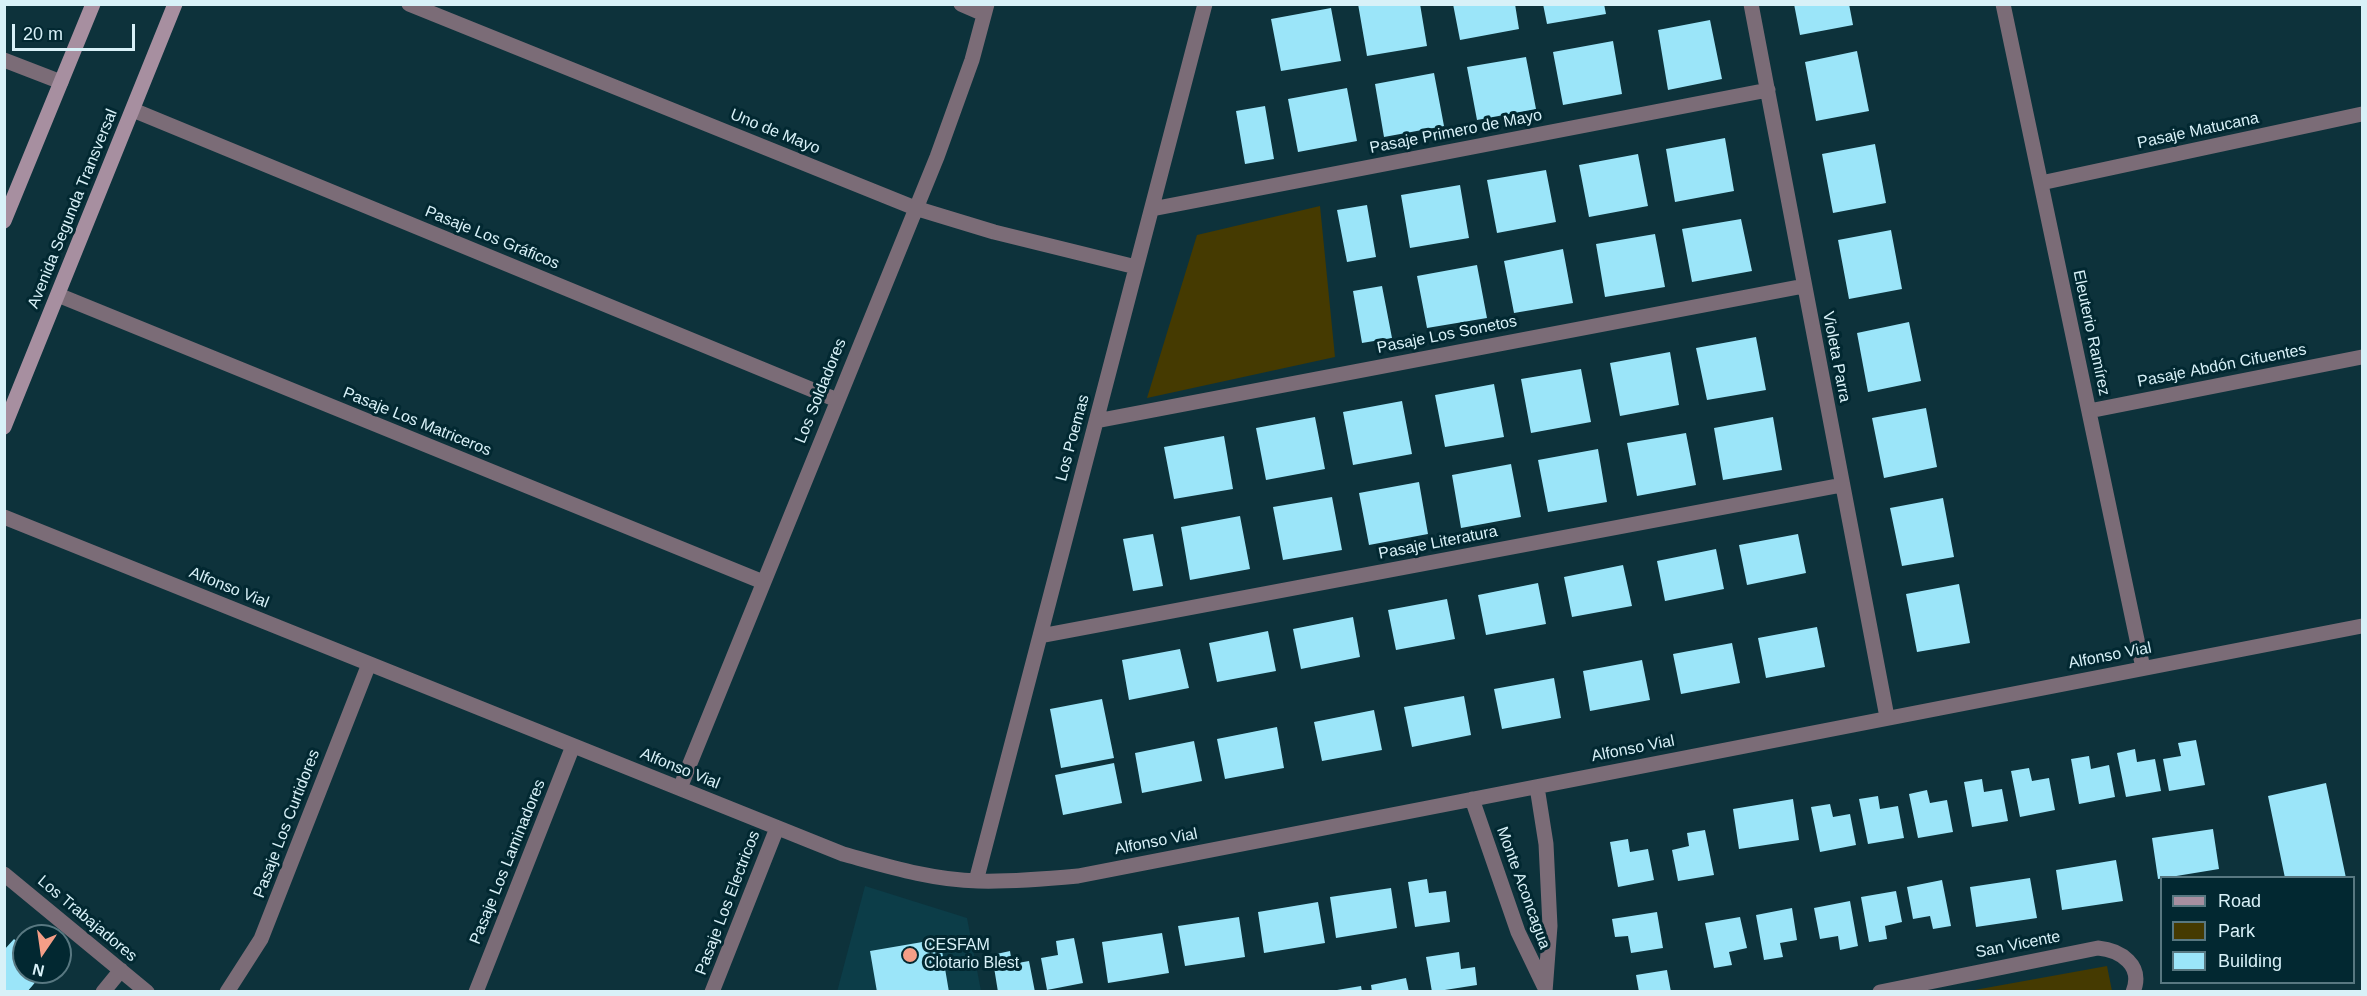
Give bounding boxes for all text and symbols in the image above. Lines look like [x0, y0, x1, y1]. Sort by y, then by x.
scale bar [15, 12, 138, 50]
text: 20 m [23, 24, 63, 44]
street label: Uno de Mayo [727, 105, 823, 159]
street label: Avenida Segunda Transversal [24, 106, 122, 312]
street label: Pasaje Primero de Mayo [1368, 106, 1544, 158]
street label: Pasaje Matucana [2136, 109, 2260, 153]
street label: Pasaje Los Gráficos [422, 202, 562, 274]
street label: Eleuterio Ramírez [2068, 268, 2114, 398]
street label: Violeta Parra [1818, 310, 1854, 404]
street label: Pasaje Los Sonetos [1375, 312, 1519, 358]
street label: Los Soldadores [791, 336, 851, 446]
street label: Pasaje Abdón Cifuentes [2136, 340, 2308, 392]
street label: Pasaje Los Matriceros [340, 383, 494, 461]
street label: Los Poemas [1052, 393, 1094, 483]
street label: Pasaje Literatura [1377, 522, 1499, 564]
street label: Alfonso Vial [186, 563, 272, 613]
street label: Alfonso Vial [2067, 639, 2153, 673]
street label: Alfonso Vial [1590, 732, 1676, 766]
street label: Alfonso Vial [637, 744, 723, 794]
street label: Pasaje Los Curtidores [250, 747, 324, 901]
street label: Pasaje Los Laminadores [466, 777, 550, 947]
street label: Monte Aconcagua [1492, 824, 1554, 952]
street label: Alfonso Vial [1113, 825, 1199, 859]
street label: Pasaje Los Electricos [692, 828, 764, 978]
street label: Los Trabajadores [33, 872, 141, 966]
legend [2160, 876, 2355, 984]
text: Road [2218, 891, 2261, 911]
text: Park [2218, 921, 2255, 941]
north arrow [12, 924, 72, 984]
street label: San Vicente [1974, 927, 2062, 963]
place label: CESFAM Clotario Blest [924, 936, 1019, 974]
marker: CESFAM Clotario Blest [901, 946, 919, 964]
text: Building [2218, 951, 2282, 971]
text: N [31, 960, 46, 980]

